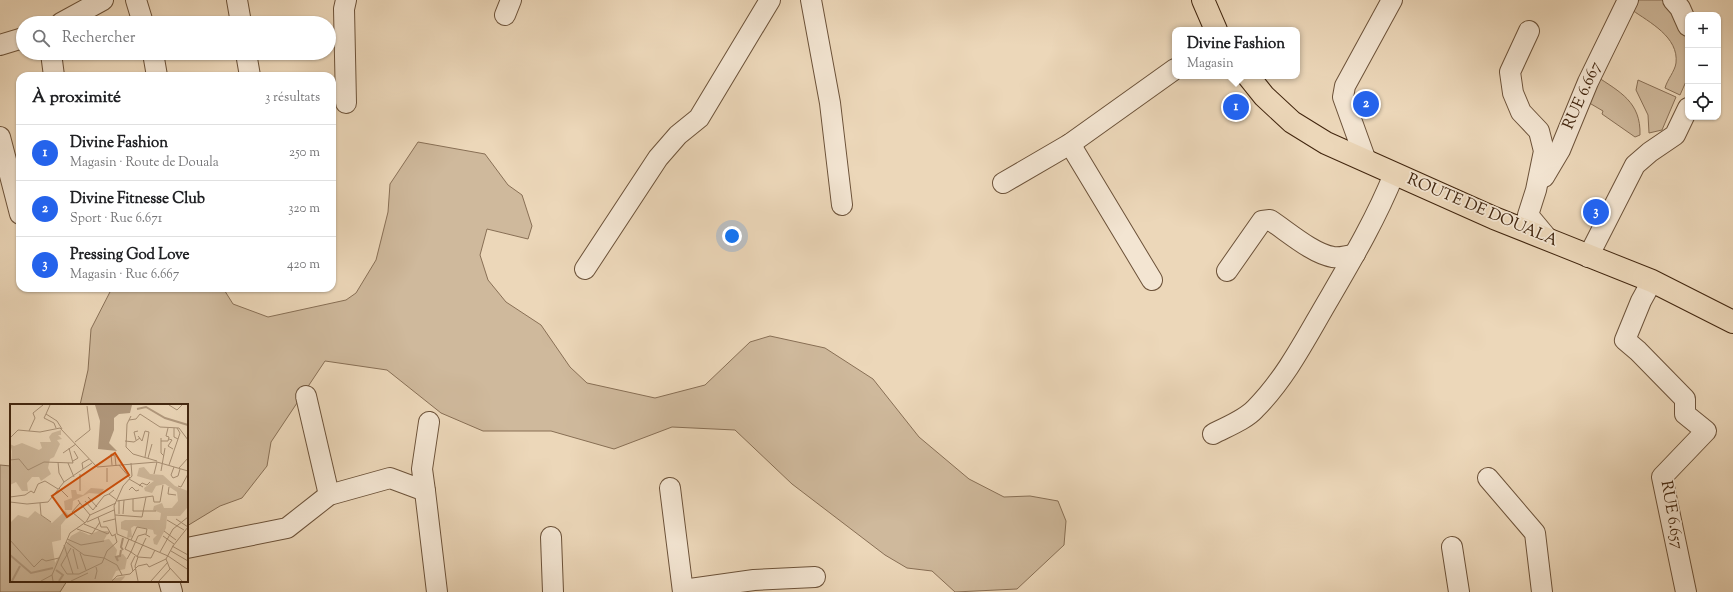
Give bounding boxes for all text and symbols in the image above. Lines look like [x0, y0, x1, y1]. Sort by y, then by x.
map controls [1685, 12, 1721, 120]
button: + [1685, 12, 1721, 48]
search box [16, 16, 336, 60]
icon: search [30, 27, 52, 49]
popup [1172, 27, 1300, 79]
text: Rechercher [62, 28, 135, 49]
text: Divine Fashion [1187, 34, 1285, 55]
button: − [1685, 48, 1721, 84]
text: Magasin [1187, 55, 1234, 73]
street label: RUE 6.667 [1558, 58, 1608, 134]
button: locate [1685, 84, 1721, 120]
text: À proximité [32, 86, 121, 110]
text: 3 résultats [265, 89, 320, 107]
pin: 2 [1353, 89, 1379, 119]
pin: 1 [1223, 92, 1249, 122]
text: Divine Fashion [70, 133, 168, 154]
text: 1 [43, 144, 47, 162]
text: 250 m [289, 144, 320, 162]
text: Magasin · Route de Douala [70, 154, 219, 172]
street label: ROUTE DE DOUALA [1403, 169, 1561, 253]
text: Divine Fitnesse Club [70, 189, 205, 210]
pin: 3 [1583, 197, 1609, 227]
text: 2 [42, 200, 48, 218]
text: 320 m [288, 200, 320, 218]
text: Sport · Rue 6.671 [70, 210, 162, 228]
your location [722, 226, 742, 246]
text: Pressing God Love [70, 245, 190, 266]
text: 3 [42, 256, 48, 274]
text: 420 m [287, 256, 320, 274]
text: Magasin · Rue 6.667 [70, 266, 179, 284]
inset map [10, 404, 188, 582]
street label: RUE 6.657 [1654, 479, 1688, 551]

